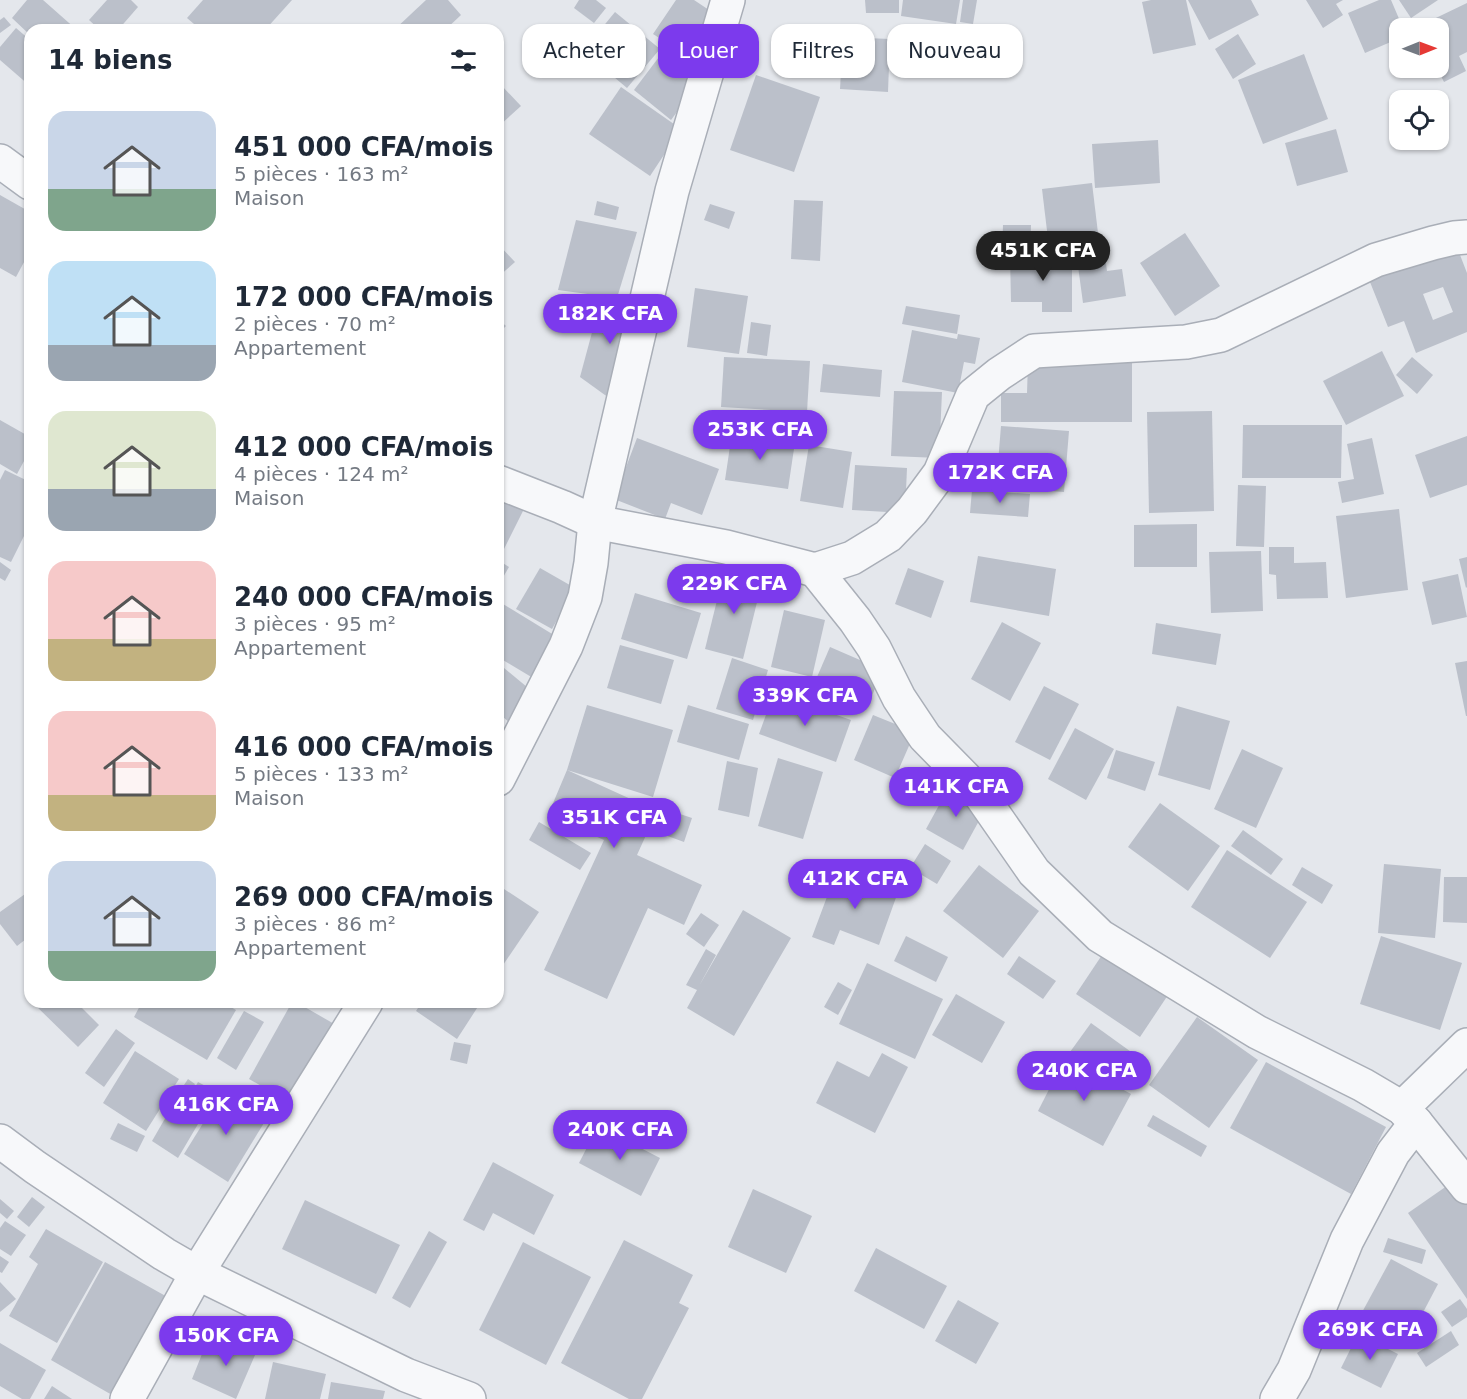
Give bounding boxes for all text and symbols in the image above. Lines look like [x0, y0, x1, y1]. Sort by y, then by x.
north arrow [1389, 18, 1449, 78]
map controls [1389, 18, 1449, 150]
chip: Acheter [522, 24, 646, 78]
chip: Louer [658, 24, 759, 78]
chip: Filtres [771, 24, 875, 78]
chip: Nouveau [887, 24, 1023, 78]
icon: filters [447, 44, 480, 77]
text: 14 biens [48, 45, 172, 75]
button: locate [1389, 90, 1449, 150]
text: 451 000 CFA/mois [234, 132, 493, 162]
icon: home [96, 135, 168, 207]
text: 5 pièces · 163 m² [234, 162, 408, 186]
text: Maison [234, 186, 304, 210]
pin: 451K CFA [981, 231, 1105, 282]
text: 451K CFA [990, 238, 1096, 262]
text: 172 000 CFA/mois [234, 282, 493, 312]
icon: home [96, 285, 168, 357]
pin: 182K CFA [548, 294, 672, 345]
text: 182K CFA [557, 301, 663, 325]
text: 2 pièces · 70 m² [234, 312, 396, 336]
text: Appartement [234, 336, 366, 360]
pin: 253K CFA [698, 410, 822, 461]
text: 253K CFA [707, 417, 813, 441]
text: 412 000 CFA/mois [234, 432, 493, 462]
icon: home [96, 435, 168, 507]
pin: 172K CFA [938, 453, 1062, 504]
text: 172K CFA [947, 460, 1053, 484]
text: 4 pièces · 124 m² [234, 462, 408, 486]
text: Maison [234, 486, 304, 510]
pin: 229K CFA [672, 564, 796, 615]
text: 229K CFA [681, 571, 787, 595]
text: 240 000 CFA/mois [234, 582, 493, 612]
icon: home [96, 585, 168, 657]
text: 3 pièces · 95 m² [234, 612, 396, 636]
text: Appartement [234, 636, 366, 660]
pin: 339K CFA [743, 676, 867, 727]
text: 339K CFA [752, 683, 858, 707]
text: 416 000 CFA/mois [234, 732, 493, 762]
icon: home [96, 735, 168, 807]
text: 5 pièces · 133 m² [234, 762, 408, 786]
pin: 141K CFA [894, 767, 1018, 818]
text: 141K CFA [903, 774, 1009, 798]
text: Maison [234, 786, 304, 810]
pin: 351K CFA [552, 798, 676, 849]
text: 351K CFA [561, 805, 667, 829]
pin: 412K CFA [793, 859, 917, 910]
text: 412K CFA [802, 866, 908, 890]
text: 269 000 CFA/mois [234, 882, 493, 912]
icon: home [96, 885, 168, 957]
text: 3 pièces · 86 m² [234, 912, 396, 936]
text: Appartement [234, 936, 366, 960]
pin: 240K CFA [1022, 1051, 1146, 1102]
text: 240K CFA [1031, 1058, 1137, 1082]
pin: 416K CFA [164, 1085, 288, 1136]
text: 416K CFA [173, 1092, 279, 1116]
pin: 240K CFA [558, 1110, 682, 1161]
text: 240K CFA [567, 1117, 673, 1141]
pin: 269K CFA [1308, 1310, 1432, 1361]
pin: 150K CFA [164, 1316, 288, 1367]
text: 269K CFA [1317, 1317, 1423, 1341]
text: 150K CFA [173, 1323, 279, 1347]

